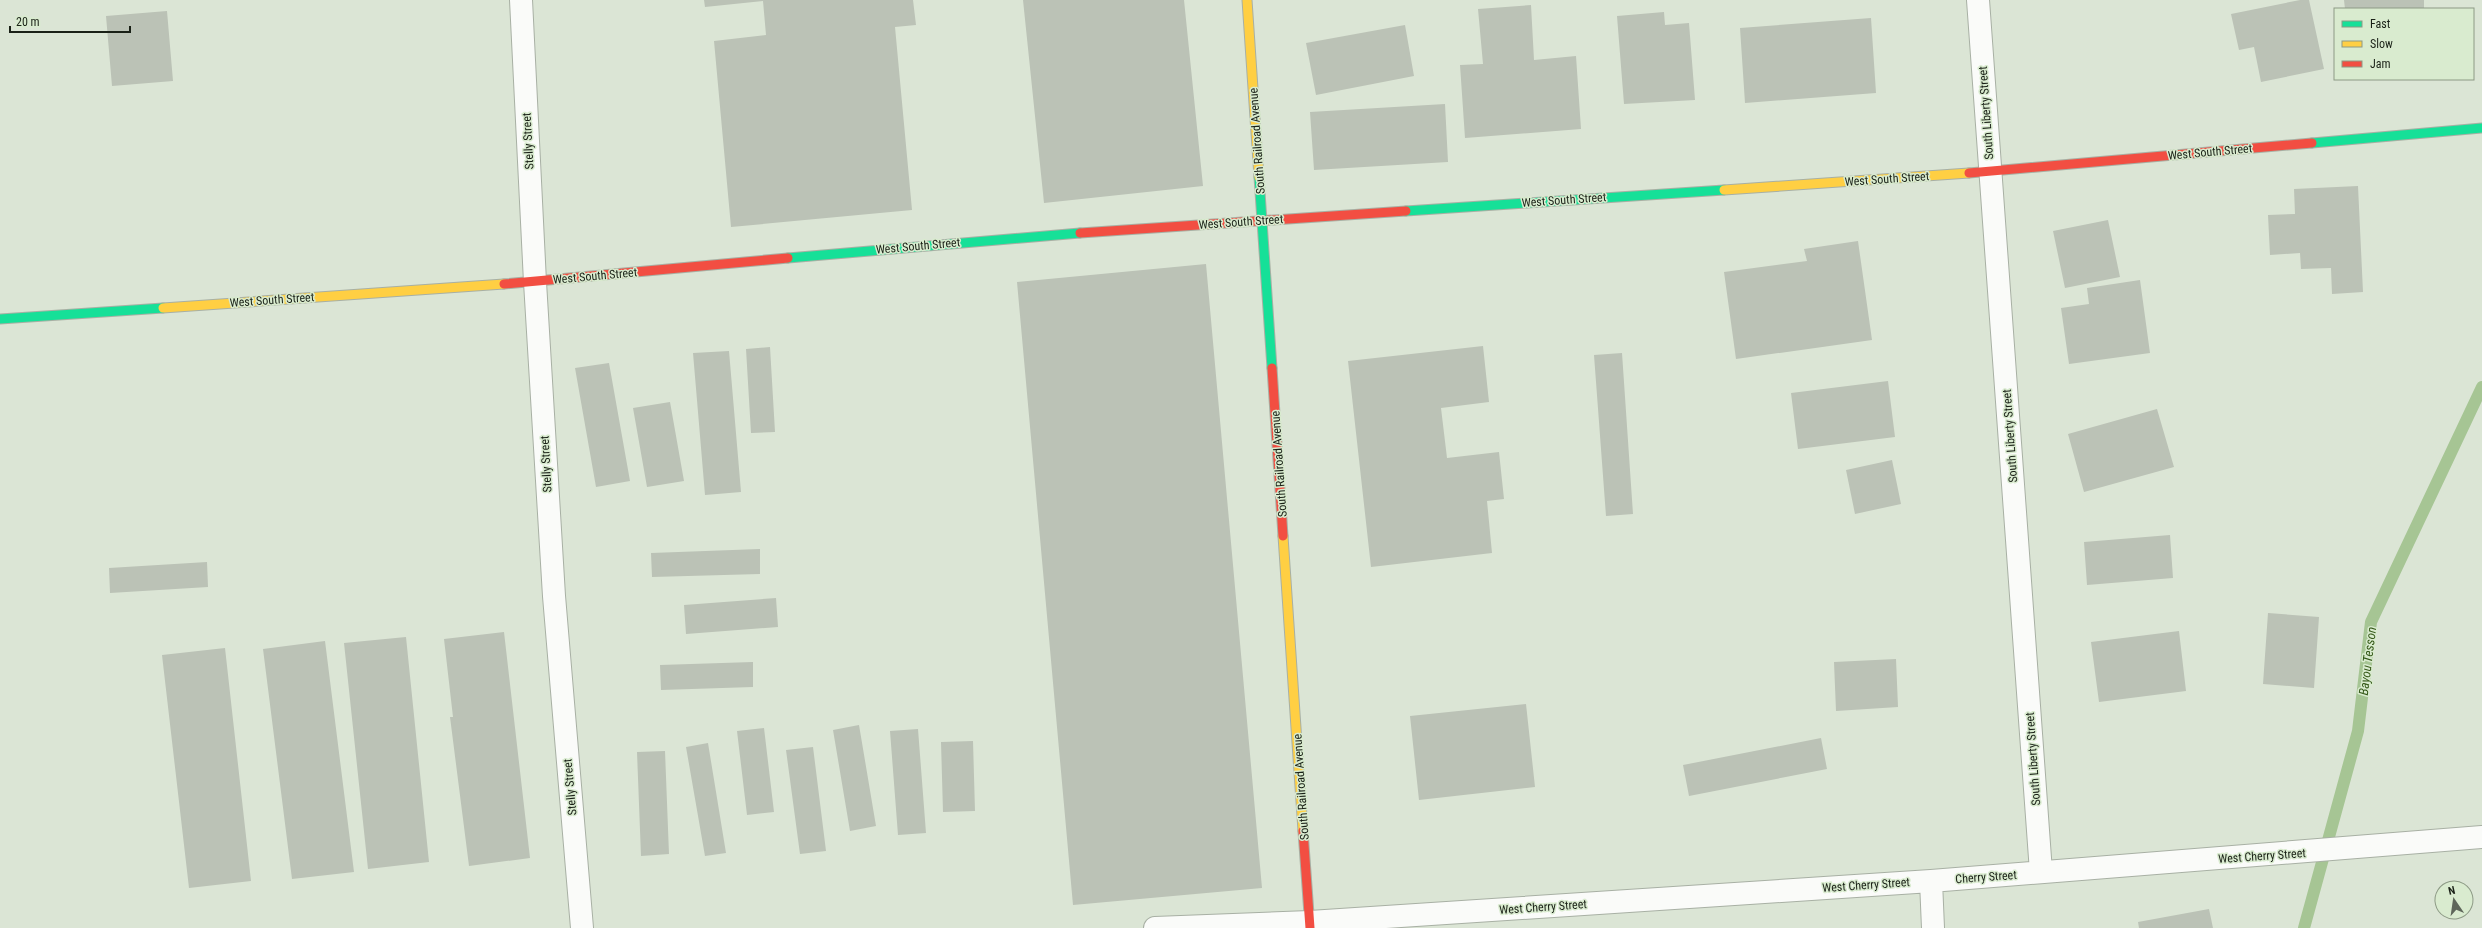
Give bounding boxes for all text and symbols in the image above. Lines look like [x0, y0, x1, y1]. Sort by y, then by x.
scale bar [10, 8, 130, 34]
legend [2334, 8, 2474, 80]
text: 20 m [16, 15, 40, 29]
text: Fast [2370, 17, 2391, 31]
text: Slow [2370, 37, 2393, 51]
text: Jam [2370, 57, 2391, 71]
street label: South Liberty Street [1976, 65, 1996, 160]
street label: South Railroad Avenue [1246, 87, 1268, 195]
street label: Stelly Street [520, 112, 536, 170]
street label: West South Street [2167, 141, 2253, 163]
street label: West South Street [1844, 169, 1930, 189]
street label: West South Street [1521, 190, 1607, 210]
street label: West South Street [1198, 212, 1284, 232]
street label: West South Street [875, 235, 961, 257]
street label: West South Street [552, 265, 638, 287]
street label: West South Street [229, 290, 315, 310]
street label: South Liberty Street [2000, 388, 2020, 483]
street label: South Railroad Avenue [1268, 410, 1290, 518]
street label: Stelly Street [538, 435, 554, 493]
water label: Bayou Tesson [2356, 626, 2379, 696]
street label: South Liberty Street [2023, 711, 2043, 806]
street label: South Railroad Avenue [1290, 733, 1312, 841]
street label: Stelly Street [561, 758, 579, 816]
street label: West Cherry Street [2218, 846, 2307, 866]
street label: Cherry Street [1955, 868, 2018, 886]
street label: West Cherry Street [1822, 875, 1911, 895]
north arrow [2434, 880, 2474, 920]
text: N [2447, 884, 2457, 898]
street label: West Cherry Street [1499, 897, 1588, 917]

